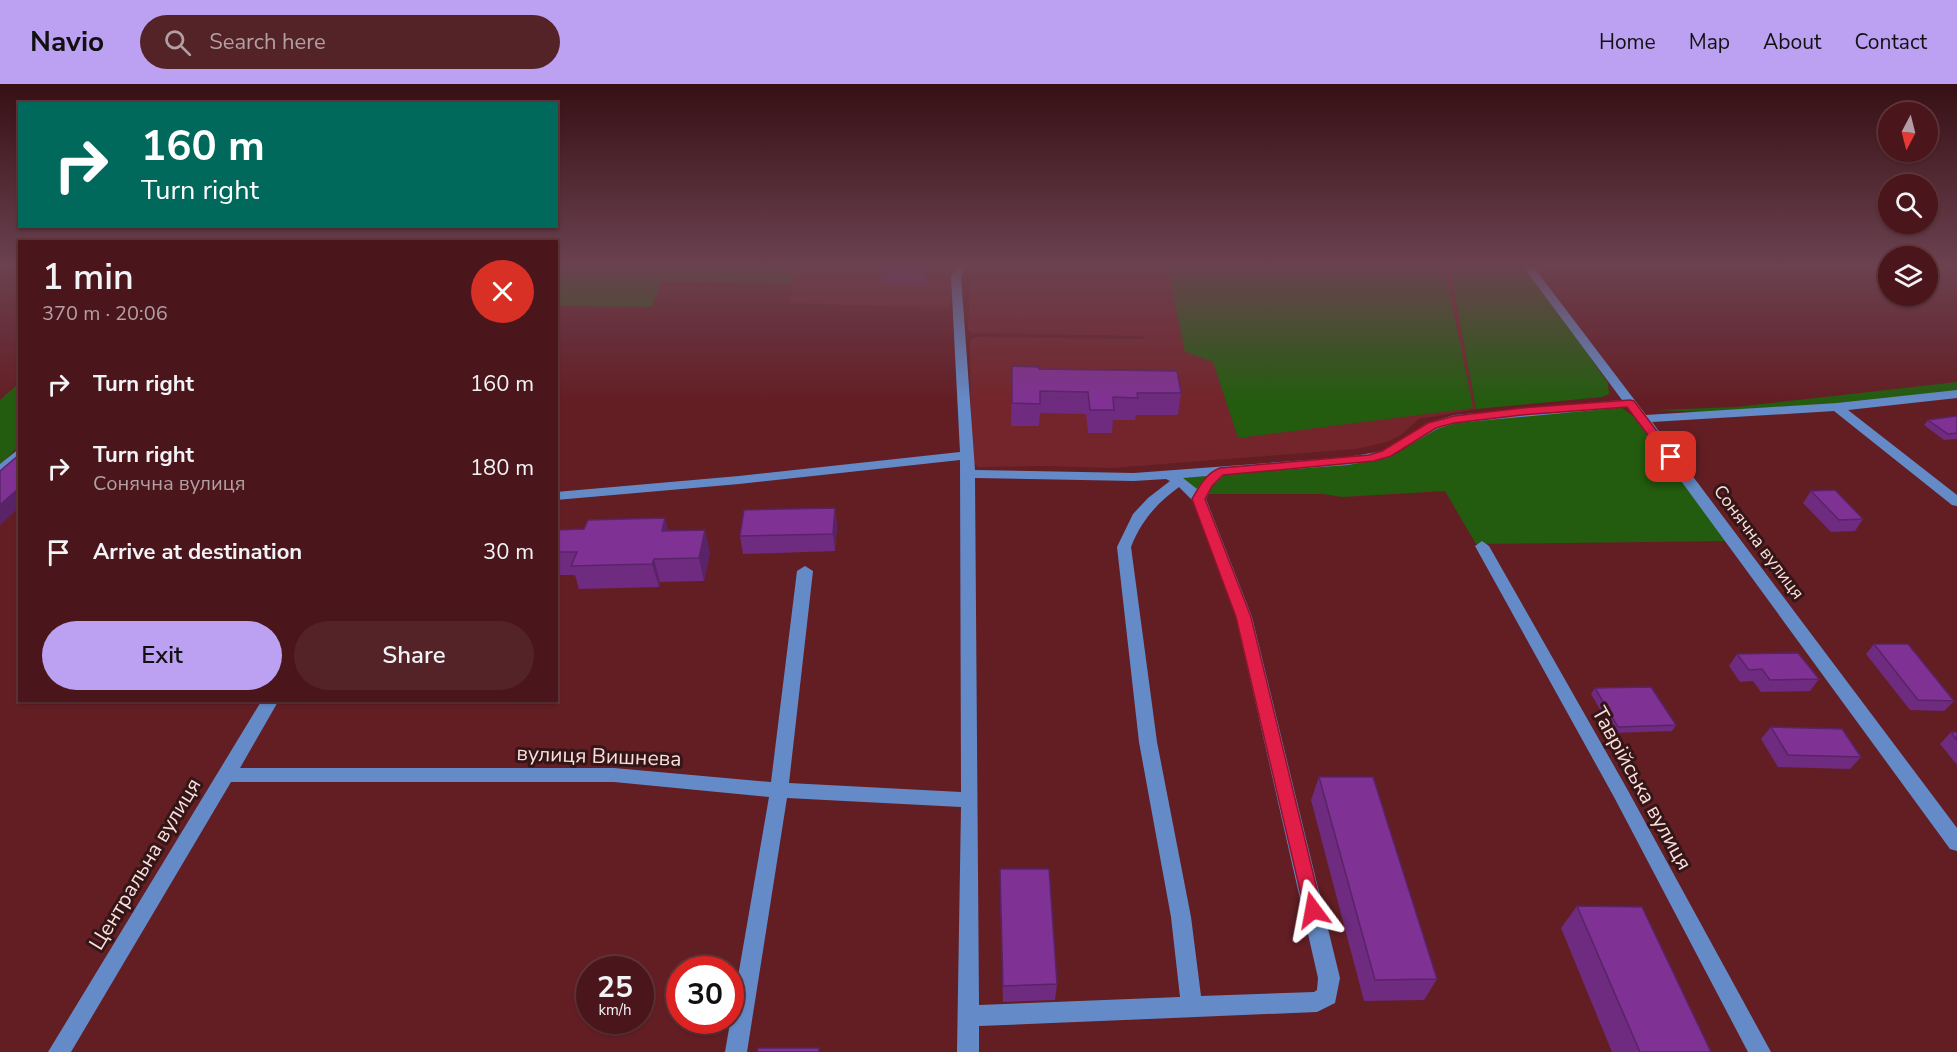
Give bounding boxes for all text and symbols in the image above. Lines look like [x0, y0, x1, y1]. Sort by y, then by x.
search box [140, 15, 560, 69]
text: Navio [30, 23, 104, 61]
icon: search [161, 26, 194, 59]
text: Search here [209, 27, 326, 57]
text: Home [1599, 28, 1656, 56]
text: Map [1689, 28, 1730, 56]
text: About [1763, 28, 1821, 56]
text: Contact [1854, 28, 1927, 56]
north arrow [1878, 102, 1938, 162]
map controls [1878, 102, 1938, 306]
text: 160 m [141, 118, 265, 175]
icon: right [42, 126, 120, 204]
text: Turn right [141, 172, 259, 209]
button: search [1878, 174, 1938, 234]
button: layers [1878, 246, 1938, 306]
text: 1 min [42, 253, 134, 302]
button: close [471, 260, 534, 323]
text: 370 m · 20:06 [42, 300, 168, 327]
icon: right [42, 368, 75, 401]
text: Turn right [93, 369, 194, 399]
text: 160 m [470, 369, 534, 399]
pin [1645, 431, 1696, 482]
text: Turn right [93, 440, 194, 470]
icon: arrive [1654, 440, 1687, 473]
icon: right [42, 452, 75, 485]
text: 180 m [470, 453, 534, 483]
text: Сонячна вулиця [93, 470, 246, 497]
street label: Сонячна вулиця [1708, 480, 1810, 604]
icon: arrive [42, 536, 75, 569]
text: Arrive at destination [93, 537, 302, 567]
text: 30 m [483, 537, 534, 567]
button: Exit [42, 621, 282, 690]
button: Share [294, 621, 534, 690]
street label: Таврійська вулиця [1585, 701, 1699, 875]
street label: вулиця Вишнева [516, 739, 682, 773]
street label: Центральна вулиця [83, 773, 207, 955]
position arrow [1281, 878, 1345, 942]
speed limit sign: 30 [666, 956, 744, 1034]
text: 25 [597, 967, 633, 1008]
text: km/h [598, 1000, 632, 1020]

